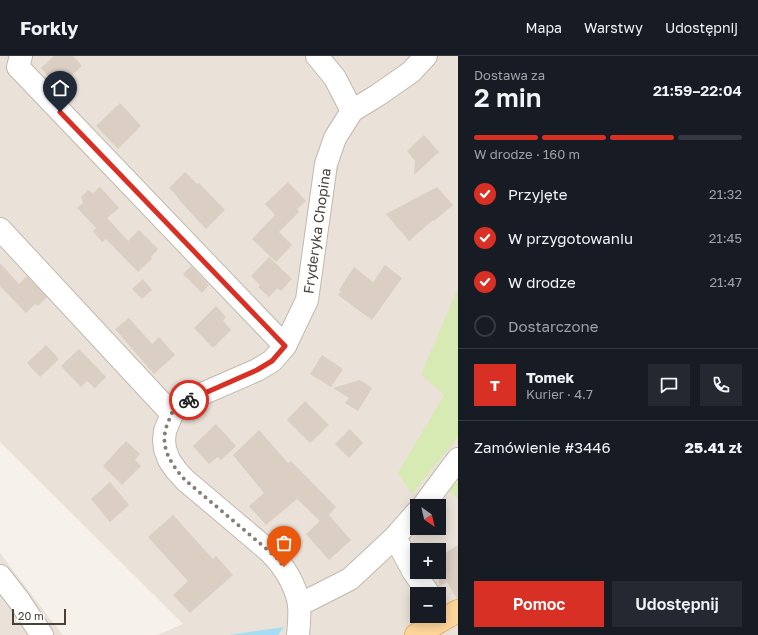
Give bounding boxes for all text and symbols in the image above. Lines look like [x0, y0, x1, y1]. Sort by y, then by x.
text: Forkly [20, 16, 78, 39]
text: Mapa [526, 19, 562, 36]
text: Warstwy [584, 19, 643, 36]
text: Udostępnij [665, 19, 738, 36]
text: Dostawa za [474, 67, 545, 83]
pin [43, 71, 77, 112]
icon: home [49, 77, 71, 99]
text: 21:59–22:04 [653, 81, 742, 99]
text: 2 min [474, 82, 542, 113]
text: W drodze · 160 m [474, 146, 580, 162]
street label: Fryderyka Chopina [299, 167, 334, 295]
icon: check [474, 183, 496, 205]
text: Przyjęte [508, 185, 567, 203]
text: 21:32 [709, 186, 742, 202]
icon: check [474, 227, 496, 249]
text: W przygotowaniu [508, 229, 633, 247]
text: 21:45 [709, 230, 742, 246]
icon: check [474, 271, 496, 293]
text: W drodze [508, 273, 576, 291]
text: 21:47 [709, 274, 742, 290]
text: Dostarczone [508, 317, 598, 335]
button: chat [648, 364, 690, 406]
button: phone [700, 364, 742, 406]
text: Tomek [526, 368, 574, 386]
text: T [490, 376, 500, 394]
courier [169, 380, 209, 420]
text: Kurier · 4.7 [526, 386, 593, 402]
icon: bike [178, 389, 200, 411]
text: Zamówienie #3446 [474, 438, 611, 456]
text: 25.41 zł [685, 438, 742, 456]
north arrow [410, 499, 446, 535]
map controls [410, 499, 446, 623]
pin [267, 526, 301, 567]
icon: bag [273, 532, 295, 554]
button: + [410, 543, 446, 579]
button: Pomoc [474, 581, 604, 627]
button: Udostępnij [612, 581, 742, 627]
button: − [410, 587, 446, 623]
scale bar [12, 607, 66, 626]
text: 20 m [18, 609, 44, 622]

